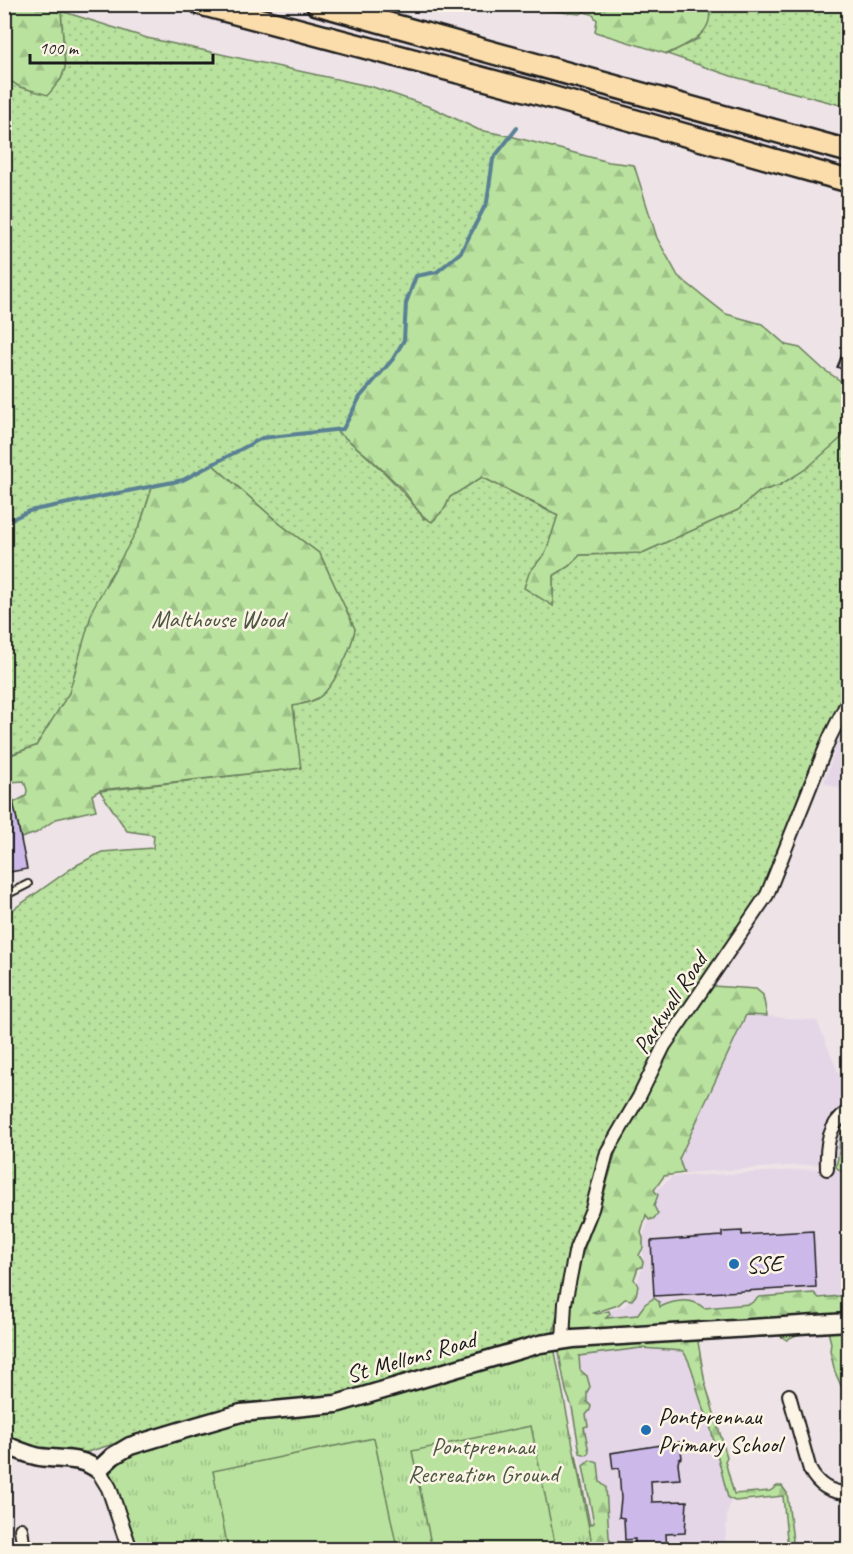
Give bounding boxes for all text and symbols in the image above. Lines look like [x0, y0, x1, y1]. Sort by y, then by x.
scale bar [30, 27, 213, 65]
text: 100 m [39, 37, 80, 59]
park label: Malthouse Wood [151, 604, 288, 634]
street label: Parkwall Road [626, 944, 716, 1059]
place label: SSE [746, 1249, 785, 1279]
marker: SSE [727, 1257, 741, 1271]
street label: St Mellons Road [343, 1323, 483, 1390]
place label: Pontprennau Primary School [658, 1401, 785, 1459]
marker: Pontprennau Primary School [639, 1423, 653, 1437]
park label: Pontprennau Recreation Ground [408, 1431, 562, 1489]

